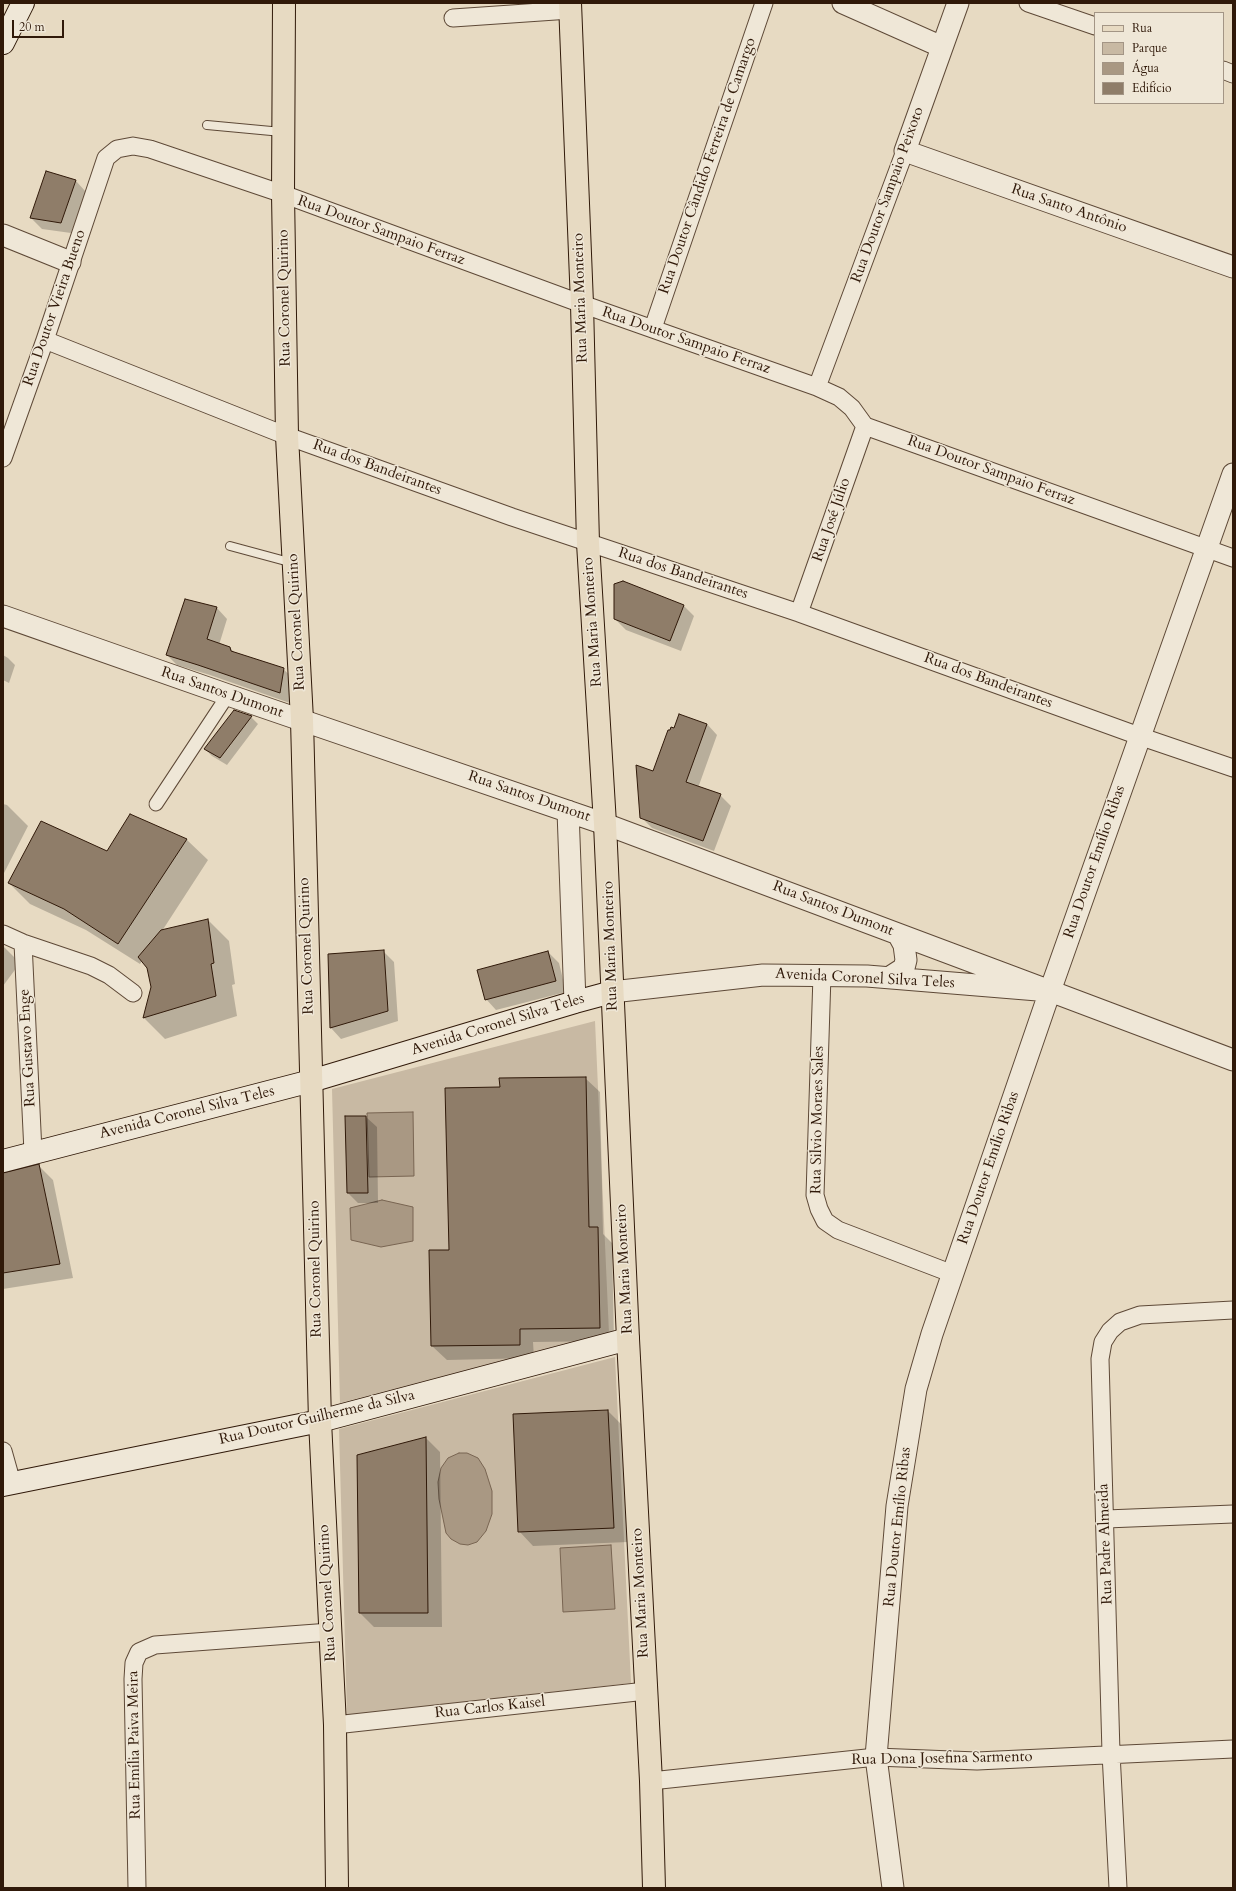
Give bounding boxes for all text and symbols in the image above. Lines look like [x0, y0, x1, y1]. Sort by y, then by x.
scale bar [14, 12, 66, 38]
legend [1094, 12, 1224, 104]
text: 20 m [19, 19, 45, 35]
text: Rua [1132, 20, 1152, 36]
street label: Rua Doutor Cândido Ferreira de Camargo [656, 35, 760, 297]
text: Parque [1132, 40, 1167, 56]
text: Água [1132, 60, 1159, 76]
text: Edifício [1132, 80, 1172, 96]
street label: Rua Doutor Sampaio Peixoto [848, 105, 928, 285]
street label: Rua Santo Antônio [1009, 181, 1129, 237]
street label: Rua Doutor Sampaio Ferraz [295, 192, 467, 270]
street label: Rua Doutor Vieira Bueno [20, 227, 90, 389]
street label: Rua Coronel Quirino [275, 229, 295, 367]
street label: Rua Maria Monteiro [570, 233, 592, 363]
street label: Rua Doutor Sampaio Ferraz [599, 304, 773, 378]
street label: Rua Doutor Sampaio Ferraz [905, 432, 1077, 510]
street label: Rua dos Bandeirantes [310, 436, 444, 500]
street label: Rua José Júlio [809, 476, 855, 564]
street label: Rua dos Bandeirantes [616, 544, 750, 604]
street label: Rua Coronel Quirino [284, 553, 310, 691]
street label: Rua Maria Monteiro [579, 557, 607, 687]
street label: Rua dos Bandeirantes [921, 649, 1055, 713]
street label: Rua Santos Dumont [159, 664, 285, 722]
street label: Rua Santos Dumont [466, 768, 592, 826]
street label: Rua Doutor Emílio Ribas [1060, 783, 1130, 941]
street label: Rua Coronel Quirino [296, 877, 318, 1015]
street label: Rua Santos Dumont [770, 878, 896, 940]
street label: Rua Maria Monteiro [600, 881, 622, 1011]
street label: Avenida Coronel Silva Teles [775, 965, 955, 993]
street label: Rua Gustavo Enge [16, 989, 40, 1107]
street label: Avenida Coronel Silva Teles [409, 990, 587, 1060]
street label: Rua Silvio Moraes Sales [808, 1046, 828, 1194]
street label: Avenida Coronel Silva Teles [98, 1083, 276, 1143]
street label: Rua Doutor Emílio Ribas [954, 1089, 1024, 1247]
street label: Rua Coronel Quirino [306, 1200, 326, 1338]
street label: Rua Maria Monteiro [613, 1204, 637, 1334]
street label: Rua Doutor Guilherme da Silva [217, 1387, 417, 1449]
street label: Rua Doutor Emílio Ribas [881, 1446, 915, 1608]
street label: Rua Padre Almeida [1095, 1483, 1117, 1605]
street label: Rua Coronel Quirino [315, 1524, 341, 1662]
street label: Rua Maria Monteiro [629, 1528, 653, 1658]
street label: Rua Emília Paiva Meira [125, 1671, 145, 1819]
street label: Rua Carlos Kaisel [434, 1693, 546, 1723]
street label: Rua Dona Josefina Sarmento [851, 1748, 1033, 1770]

